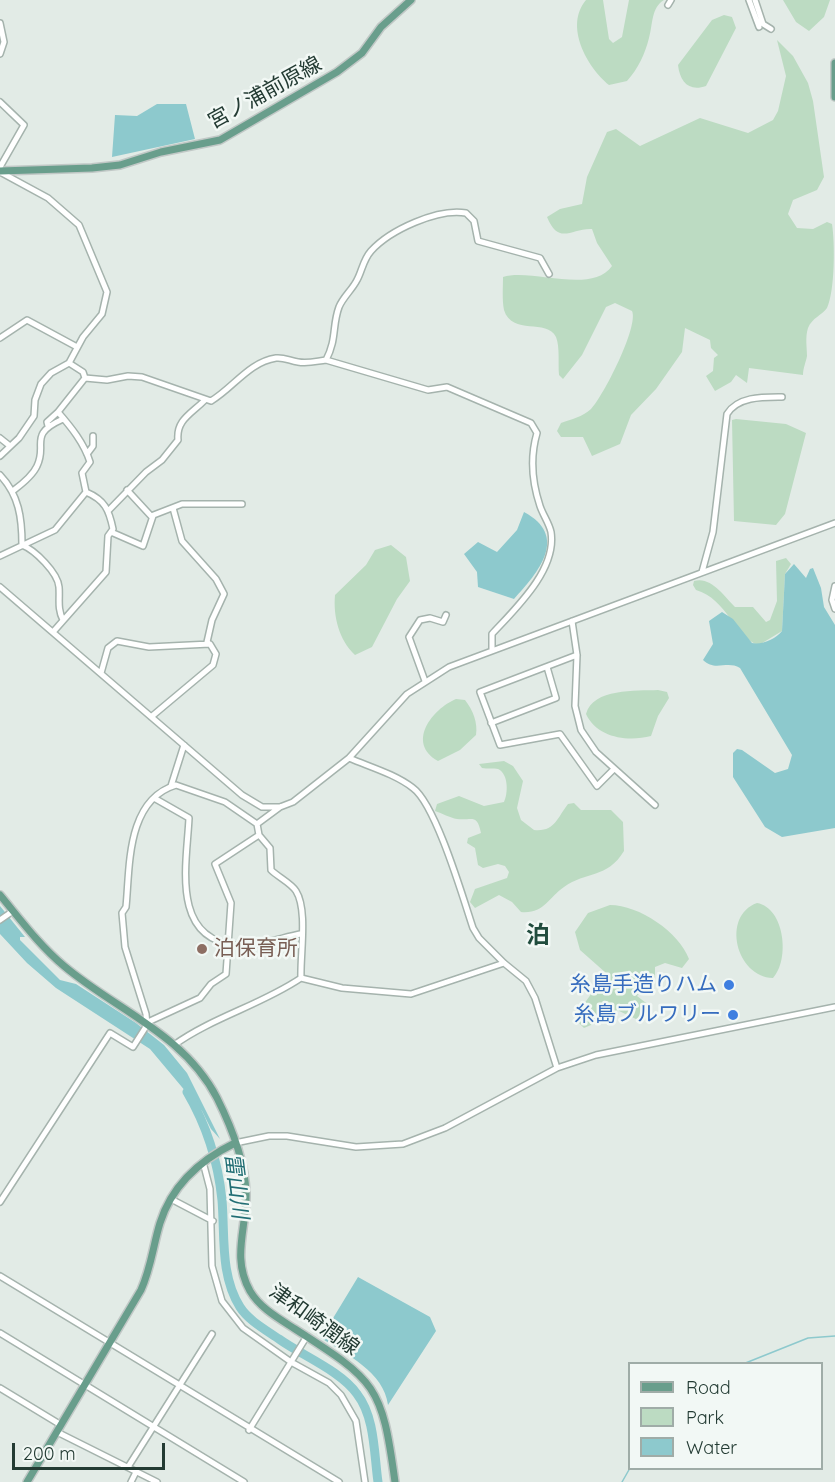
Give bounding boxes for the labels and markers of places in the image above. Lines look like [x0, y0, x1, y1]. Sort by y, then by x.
place label: 泊保育所 [214, 936, 298, 962]
marker: 泊保育所 [195, 942, 209, 956]
place label: 糸島手造りハム [570, 972, 717, 998]
marker: 糸島手造りハム [722, 978, 736, 992]
place label: 糸島ブルワリー [574, 1002, 721, 1028]
marker: 糸島ブルワリー [726, 1008, 740, 1022]

